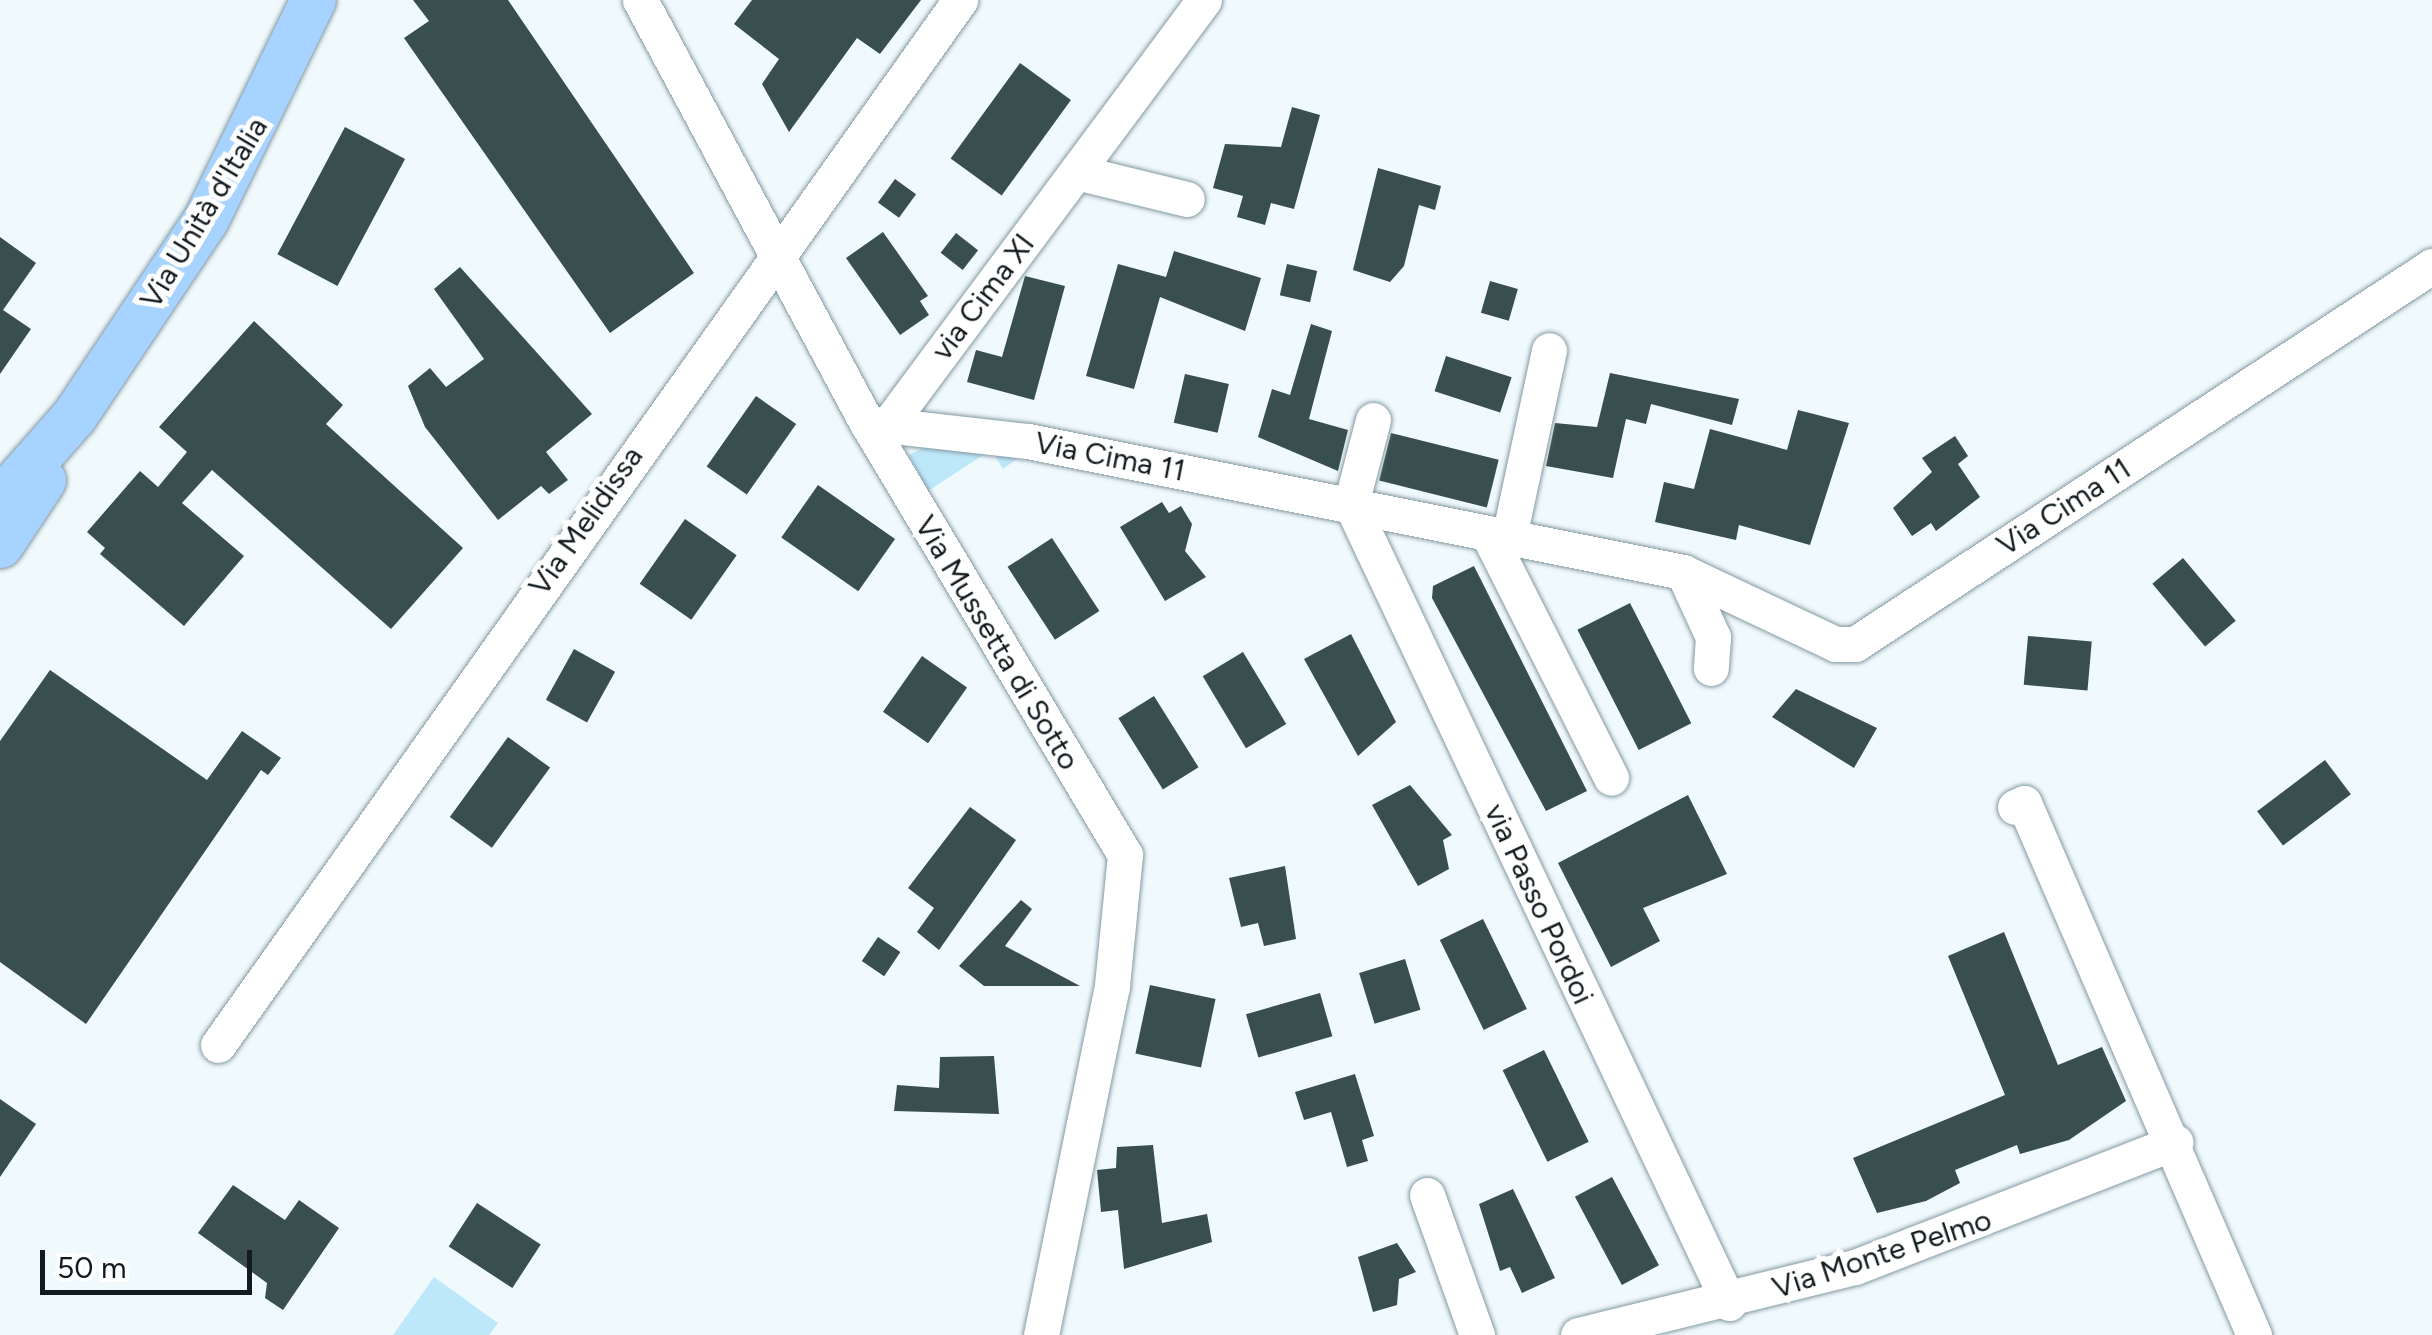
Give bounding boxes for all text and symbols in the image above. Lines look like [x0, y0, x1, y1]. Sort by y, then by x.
street label: Via Unità d'Italia [133, 111, 275, 315]
street label: via Cima XI [924, 227, 1042, 367]
street label: Via Cima 11 [1032, 425, 1188, 489]
street label: Via Melidissa [521, 440, 651, 602]
street label: Via Cima 11 [1990, 450, 2138, 564]
street label: Via Mussetta di Sotto [907, 509, 1087, 777]
street label: via Passo Pordoi [1477, 798, 1601, 1010]
street label: Via Monte Pelmo [1768, 1202, 1996, 1306]
scale bar [45, 1230, 258, 1292]
text: 50 m [57, 1249, 126, 1286]

